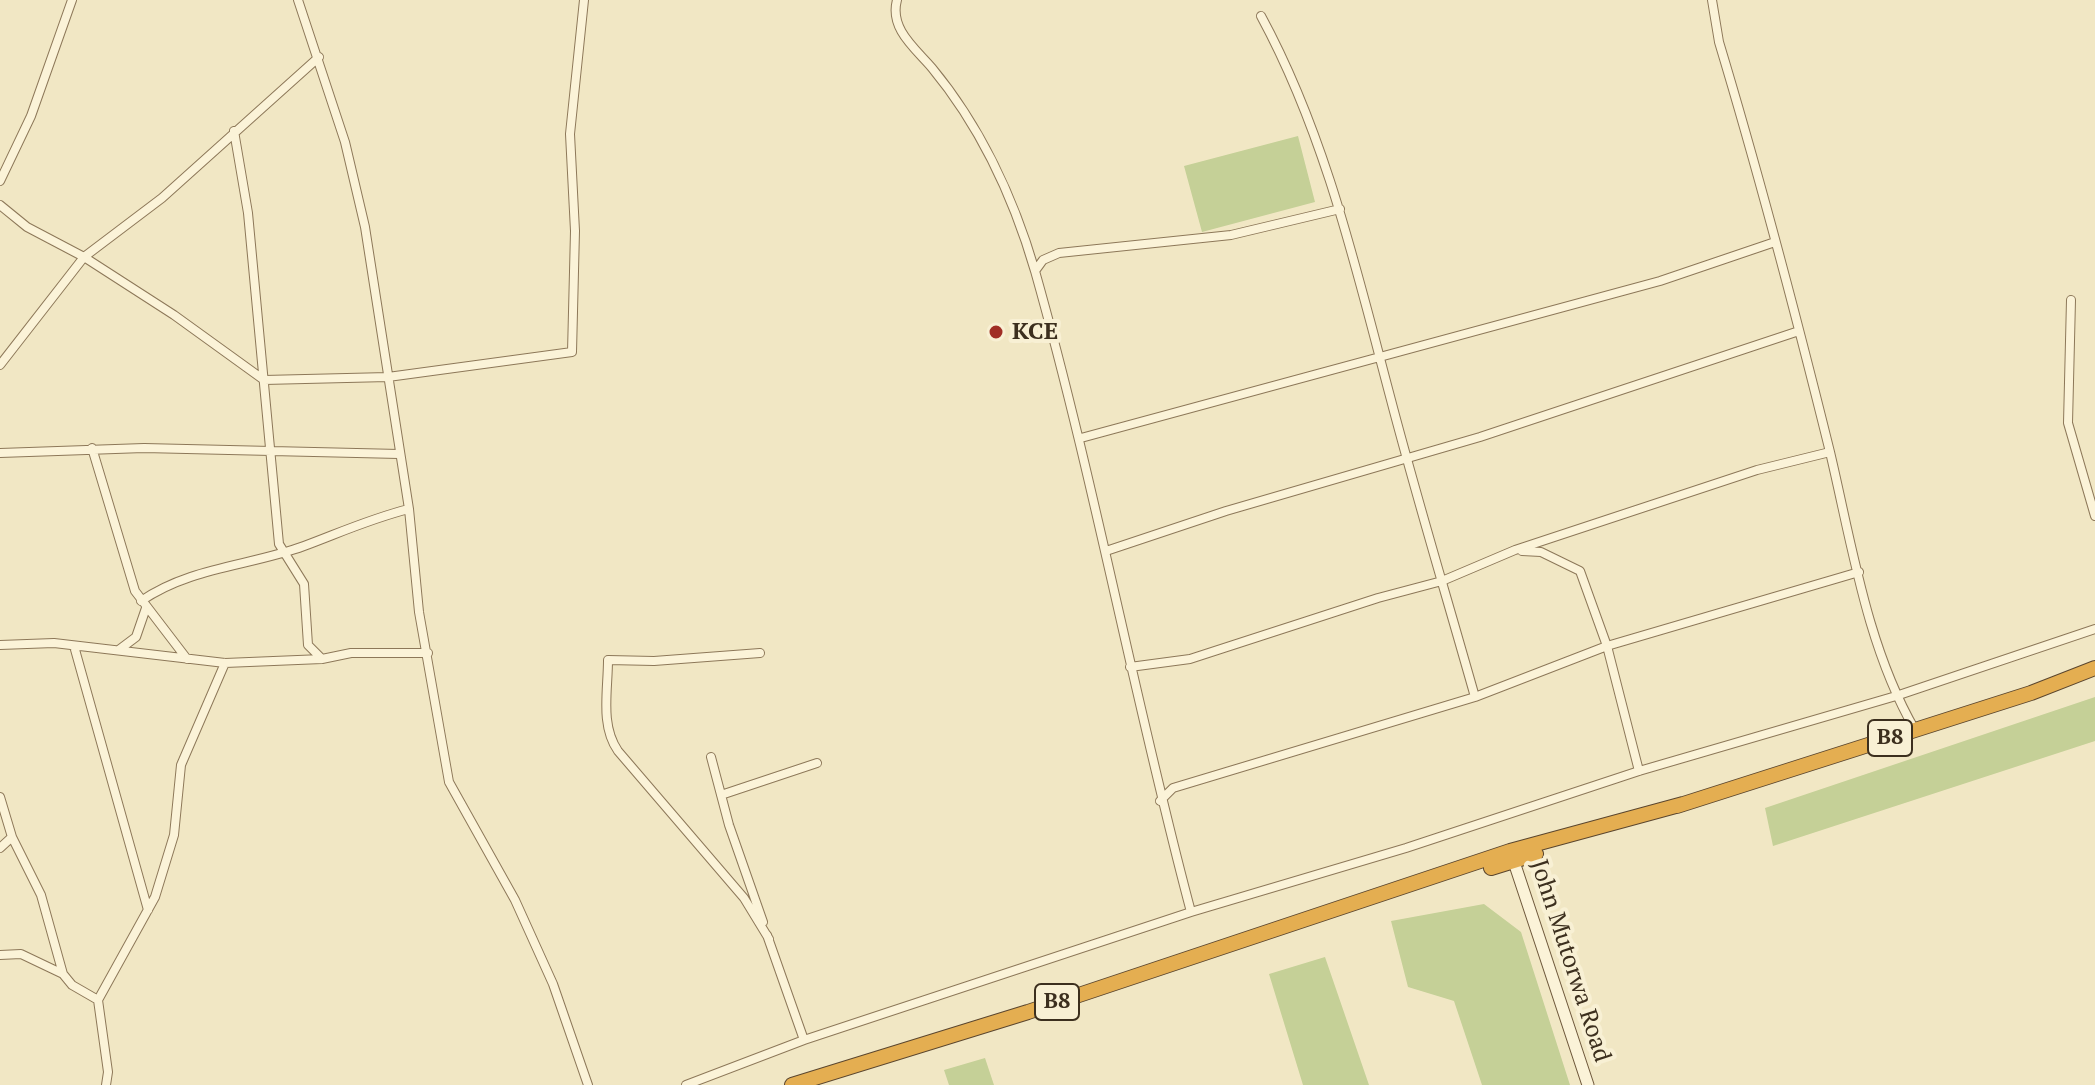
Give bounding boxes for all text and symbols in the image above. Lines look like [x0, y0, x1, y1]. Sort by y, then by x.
place label: KCE [1012, 318, 1058, 346]
marker: KCE [987, 323, 1005, 341]
road number: B8 [1868, 720, 1912, 756]
street label: John Mutorwa Road [1524, 856, 1616, 1066]
road number: B8 [1035, 984, 1079, 1020]

